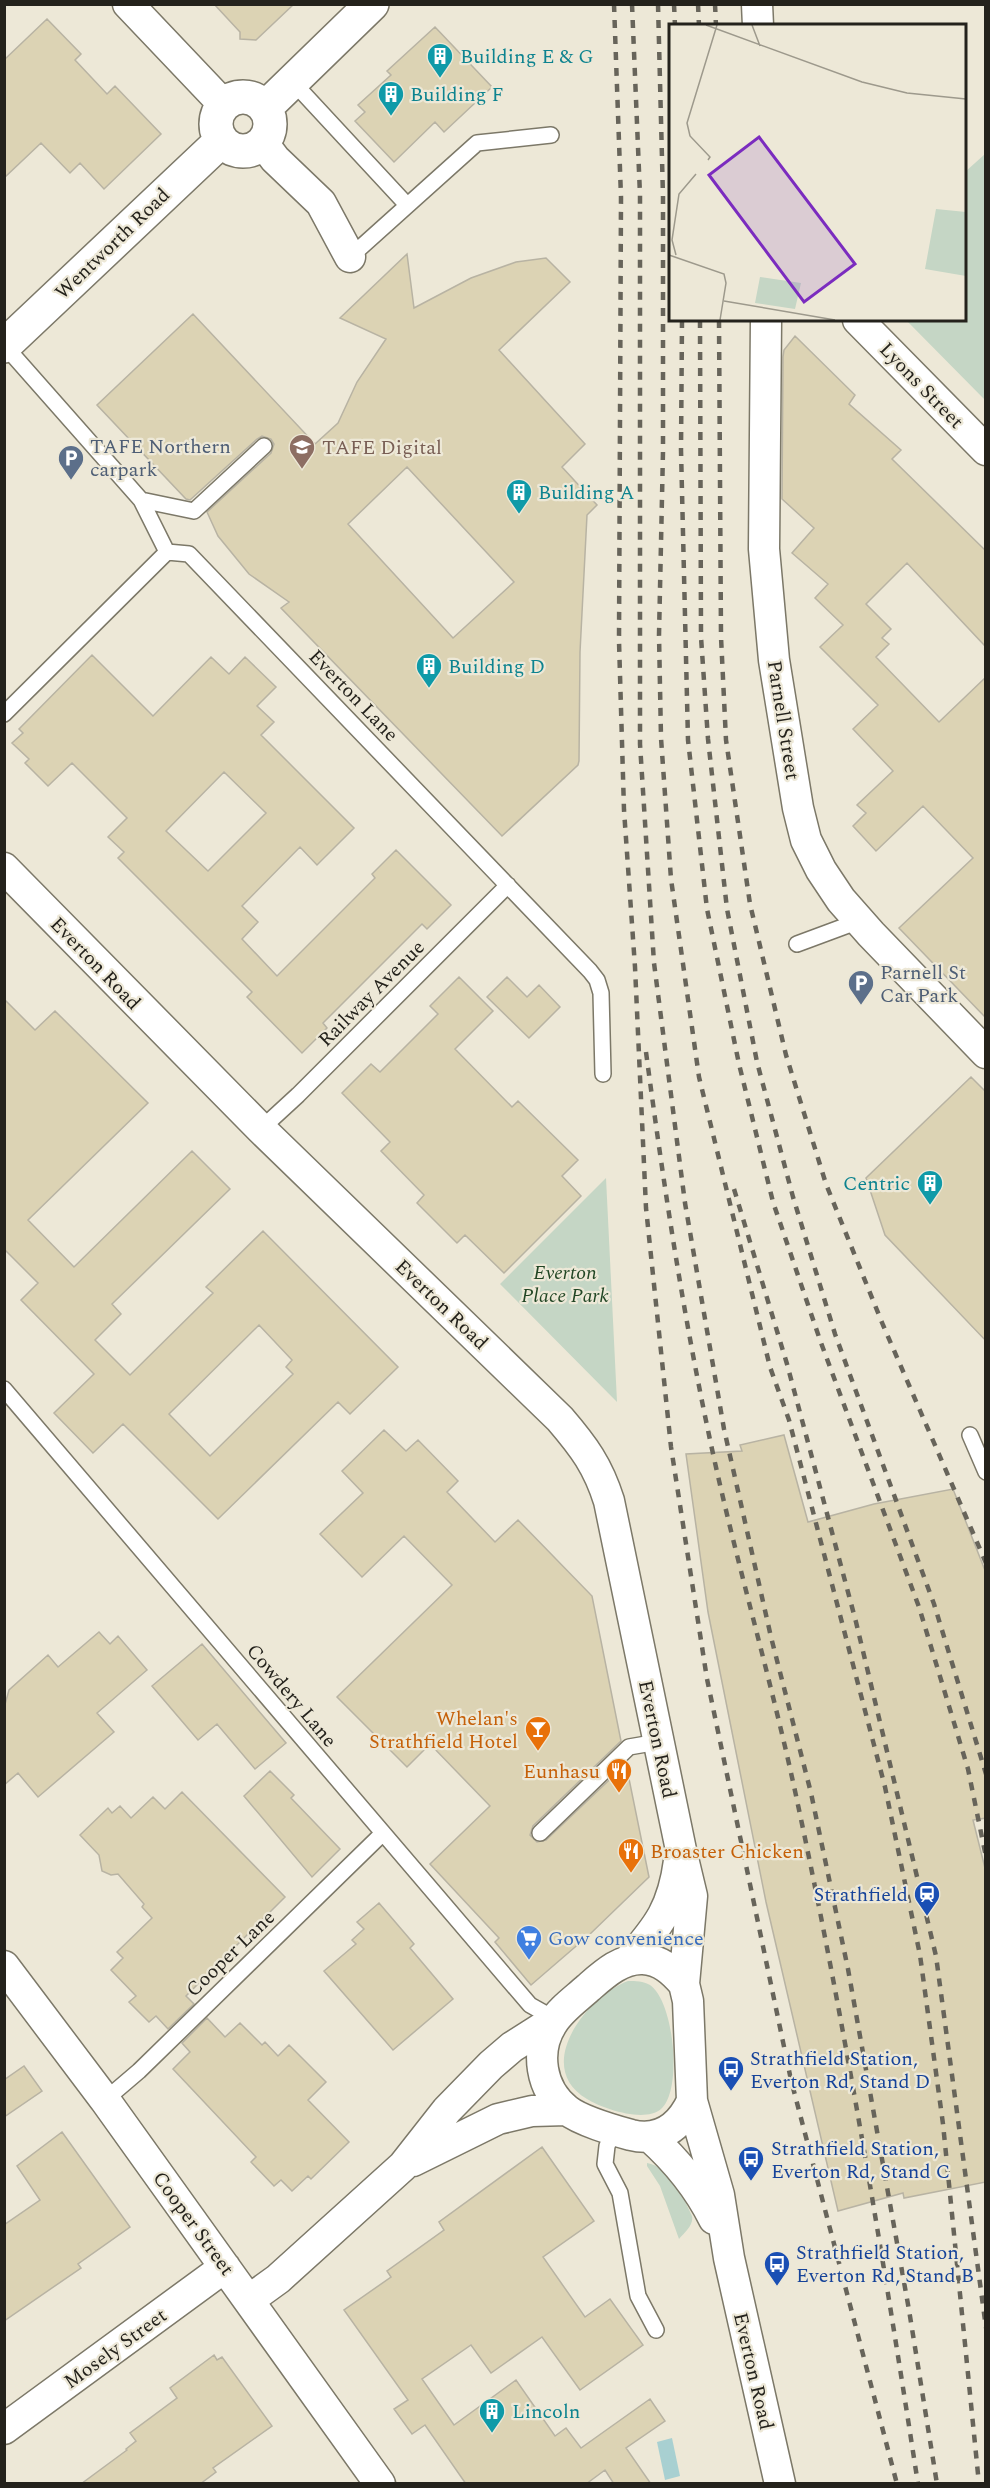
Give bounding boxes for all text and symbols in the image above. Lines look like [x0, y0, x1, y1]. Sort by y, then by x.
inset map [669, 24, 966, 321]
building icon: Building E & G [425, 41, 455, 79]
place label: Building E & G [460, 42, 594, 72]
building icon: Building F [376, 79, 406, 117]
place label: Building F [410, 80, 504, 110]
street label: Wentworth Road [48, 181, 177, 307]
street label: Lyons Street [872, 335, 970, 436]
place label: TAFE Northern carpark [90, 432, 231, 485]
school or university icon: TAFE Digital [287, 432, 317, 470]
place label: TAFE Digital [322, 433, 442, 463]
parking icon: TAFE Northern carpark [56, 443, 86, 481]
building icon: Building A [504, 477, 534, 515]
place label: Building A [538, 478, 634, 508]
street label: Everton Lane [301, 643, 405, 749]
building icon: Building D [414, 651, 444, 689]
place label: Building D [448, 652, 545, 682]
street label: Parnell Street [759, 658, 807, 782]
street label: Everton Road [43, 910, 148, 1017]
street label: Railway Avenue [311, 933, 432, 1054]
place label: Parnell St Car Park [880, 958, 966, 1011]
parking icon: Parnell St Car Park [846, 968, 876, 1006]
building icon: Centric [915, 1168, 945, 1206]
place label: Centric [843, 1169, 910, 1199]
street label: Everton Road [388, 1252, 495, 1357]
park label: Everton Place Park [521, 1258, 609, 1311]
street label: Cowdery Lane [239, 1637, 344, 1754]
street label: Everton Road [630, 1677, 684, 1801]
place label: Whelan's Strathfield Hotel [369, 1704, 518, 1757]
bar icon: Whelan's Strathfield Hotel [523, 1714, 553, 1752]
restaurant icon: Eunhasu [604, 1756, 634, 1794]
place label: Eunhasu [523, 1757, 600, 1787]
restaurant icon: Broaster Chicken [616, 1836, 646, 1874]
place label: Broaster Chicken [650, 1837, 804, 1867]
station icon: Strathfield [912, 1879, 942, 1917]
place label: Strathfield [814, 1880, 908, 1910]
street label: Cooper Lane [179, 1903, 282, 2004]
supermarket icon: Gow convenience [514, 1923, 544, 1961]
place label: Gow convenience [548, 1924, 704, 1954]
place label: Strathfield Station, Everton Rd, Stand D [750, 2044, 930, 2097]
bus stop icon: Strathfield Station, Everton Rd, Stand D [716, 2054, 746, 2092]
place label: Strathfield Station, Everton Rd, Stand C [771, 2134, 950, 2187]
bus stop icon: Strathfield Station, Everton Rd, Stand C [736, 2144, 766, 2182]
street label: Cooper Street [145, 2165, 241, 2282]
place label: Strathfield Station, Everton Rd, Stand B [796, 2238, 974, 2291]
bus stop icon: Strathfield Station, Everton Rd, Stand B [762, 2249, 792, 2287]
street label: Mosely Street [58, 2301, 173, 2397]
street label: Everton Road [725, 2309, 781, 2433]
building icon: Lincoln [477, 2396, 507, 2434]
place label: Lincoln [512, 2397, 580, 2427]

